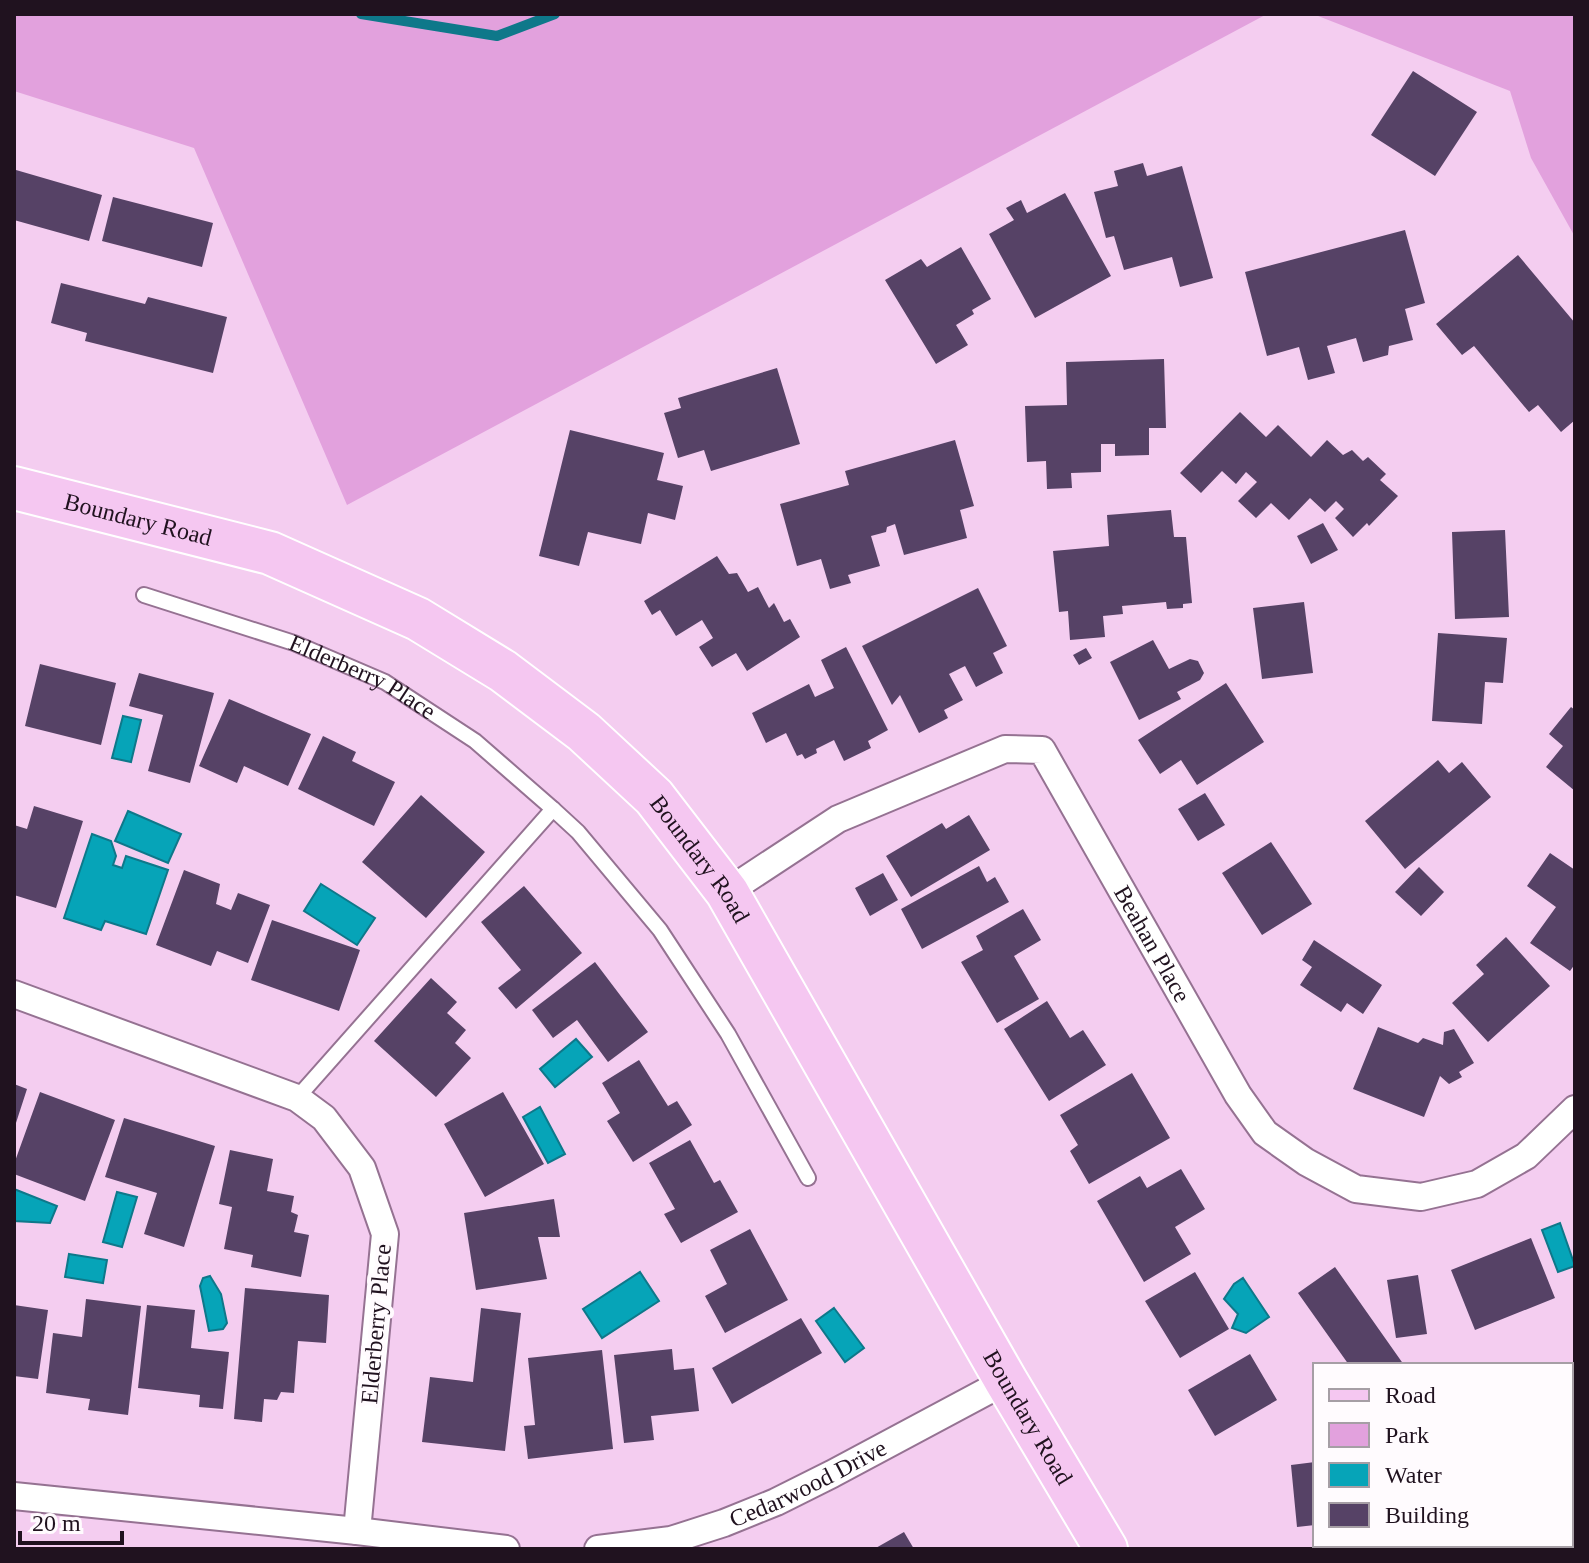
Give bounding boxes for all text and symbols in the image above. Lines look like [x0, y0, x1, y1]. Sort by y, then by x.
street label: Boundary Road [62, 488, 215, 551]
street label: Elderberry Place [285, 630, 440, 725]
street label: Boundary Road [645, 790, 755, 927]
street label: Beahan Place [1109, 881, 1196, 1007]
street label: Elderberry Place [356, 1243, 396, 1405]
street label: Boundary Road [978, 1346, 1078, 1489]
legend [1313, 1363, 1573, 1547]
text: Road [1385, 1382, 1436, 1408]
text: Park [1385, 1422, 1429, 1448]
street label: Cedarwood Drive [726, 1434, 891, 1532]
text: Water [1385, 1462, 1442, 1488]
scale bar [20, 1495, 122, 1545]
text: Building [1385, 1502, 1469, 1528]
text: 20 m [32, 1510, 81, 1536]

